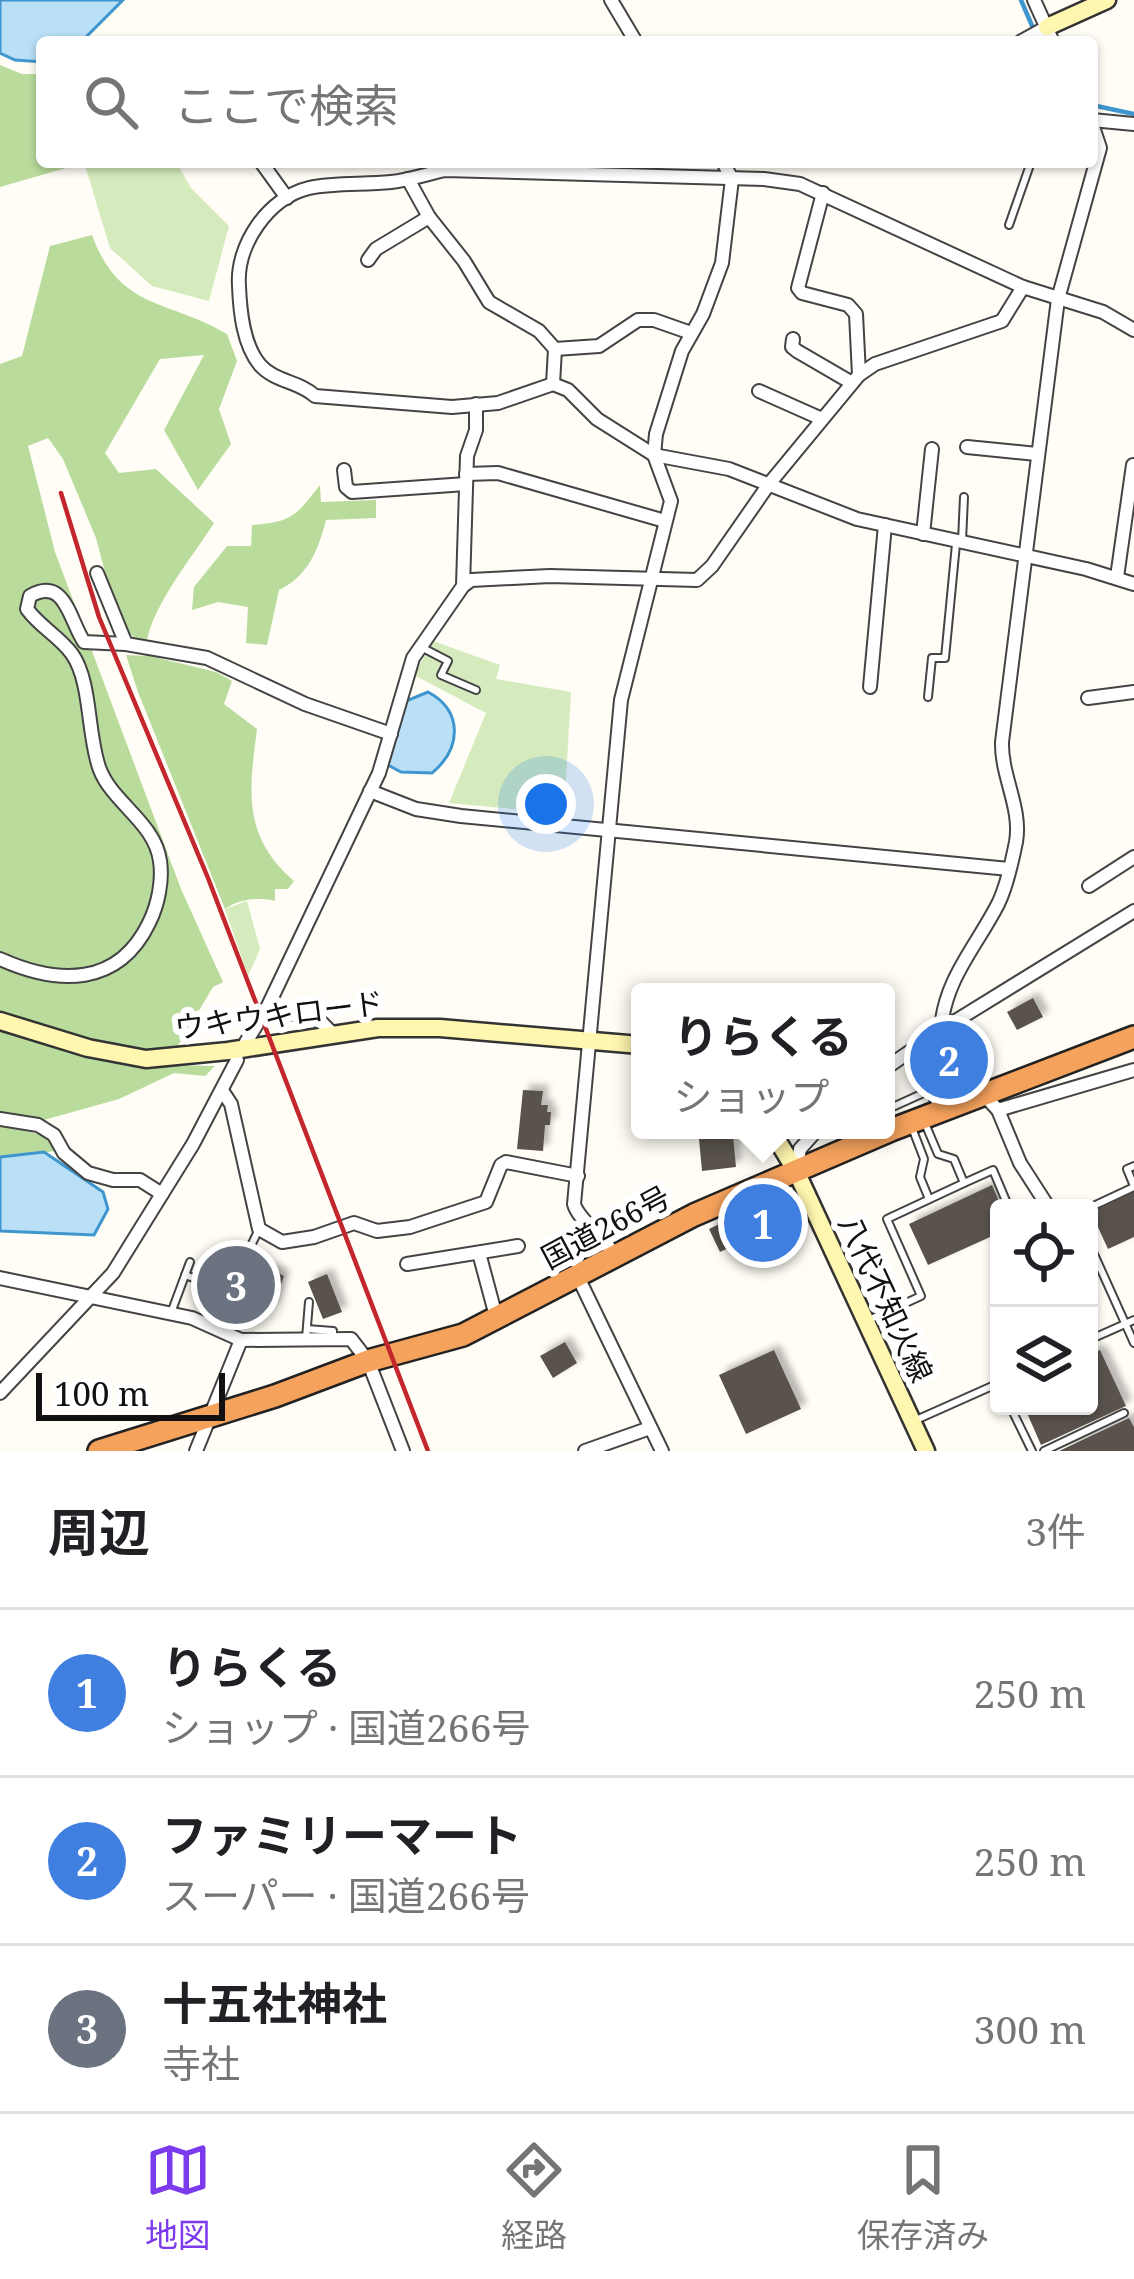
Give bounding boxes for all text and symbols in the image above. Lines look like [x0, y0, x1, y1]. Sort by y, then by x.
search box [36, 36, 1098, 168]
icon: search [78, 69, 144, 135]
text: ここで検索 [174, 74, 399, 135]
your location [516, 774, 576, 834]
street label: ウキウキロード [172, 981, 386, 1048]
popup [631, 983, 895, 1139]
text: りらくる [673, 1005, 853, 1066]
pin: 2 [910, 1015, 988, 1105]
text: ショップ [673, 1069, 829, 1122]
street label: 国道266号 [534, 1176, 677, 1278]
pin: 1 [724, 1178, 802, 1268]
map controls [990, 1199, 1098, 1415]
button: locate [990, 1199, 1098, 1307]
street label: 八代不知火線 [830, 1208, 943, 1389]
pin: 3 [197, 1240, 275, 1330]
button: layers [990, 1307, 1098, 1415]
scale bar [36, 1367, 225, 1420]
text: 100 m [54, 1371, 149, 1416]
text: 周辺 [48, 1496, 150, 1566]
text: 3件 [1025, 1504, 1086, 1557]
text: りらくる [162, 1636, 341, 1697]
text: 1 [76, 1666, 98, 1719]
text: 250 m [974, 1666, 1086, 1719]
text: ショップ · 国道266号 [162, 1700, 530, 1753]
text: ファミリーマート [162, 1804, 522, 1865]
text: 2 [76, 1834, 98, 1887]
text: 250 m [974, 1834, 1086, 1887]
text: スーパー · 国道266号 [162, 1868, 530, 1921]
text: 十五社神社 [162, 1972, 387, 2033]
text: 3 [76, 2002, 98, 2055]
text: 300 m [974, 2002, 1086, 2055]
text: 寺社 [162, 2036, 240, 2089]
tab: 地図 [145, 2137, 211, 2257]
tab: 経路 [501, 2137, 567, 2257]
tab: 保存済み [857, 2137, 989, 2257]

